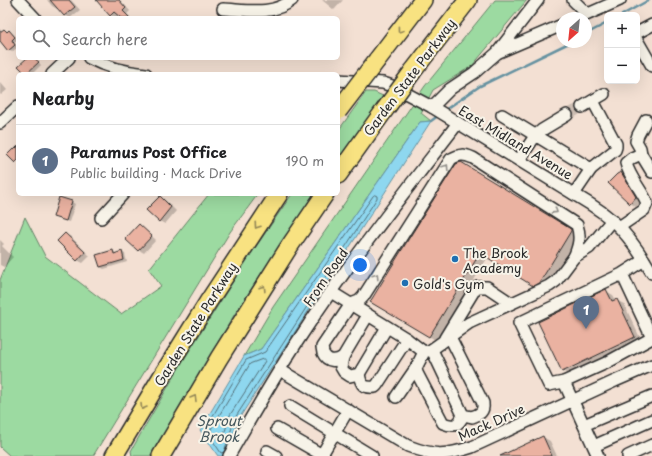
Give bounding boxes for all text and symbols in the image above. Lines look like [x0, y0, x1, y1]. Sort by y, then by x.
north arrow [556, 12, 592, 48]
map controls [604, 12, 640, 84]
button: + [604, 12, 640, 48]
street label: Garden State Parkway [358, 14, 460, 140]
search box [16, 16, 340, 60]
one-way arrow [398, 25, 405, 32]
icon: search [30, 27, 52, 49]
text: Search here [62, 27, 148, 50]
button: − [604, 48, 640, 84]
text: Nearby [32, 85, 94, 111]
street label: East Midland Avenue [455, 100, 577, 184]
text: Paramus Post Office [70, 140, 227, 163]
text: 1 [42, 151, 48, 170]
text: 190 m [285, 151, 324, 170]
text: Public building · Mack Drive [70, 163, 242, 182]
one-way arrow [441, 164, 448, 171]
one-way arrow [550, 206, 557, 213]
one-way arrow [254, 222, 262, 229]
place label: The Brook Academy [463, 243, 529, 277]
street label: From Road [298, 244, 352, 310]
marker: The Brook Academy [450, 254, 460, 264]
your location [350, 255, 370, 275]
street label: Garden State Parkway [149, 258, 241, 390]
one-way arrow [371, 273, 379, 280]
place label: Gold's Gym [413, 274, 485, 293]
marker: Gold's Gym [400, 278, 410, 288]
one-way arrow [258, 285, 266, 292]
pin: 1 [573, 296, 599, 329]
one-way arrow [190, 395, 197, 402]
street label: Mack Drive [455, 399, 528, 445]
one-way arrow [140, 403, 148, 410]
water label: Sprout Brook [196, 410, 244, 447]

